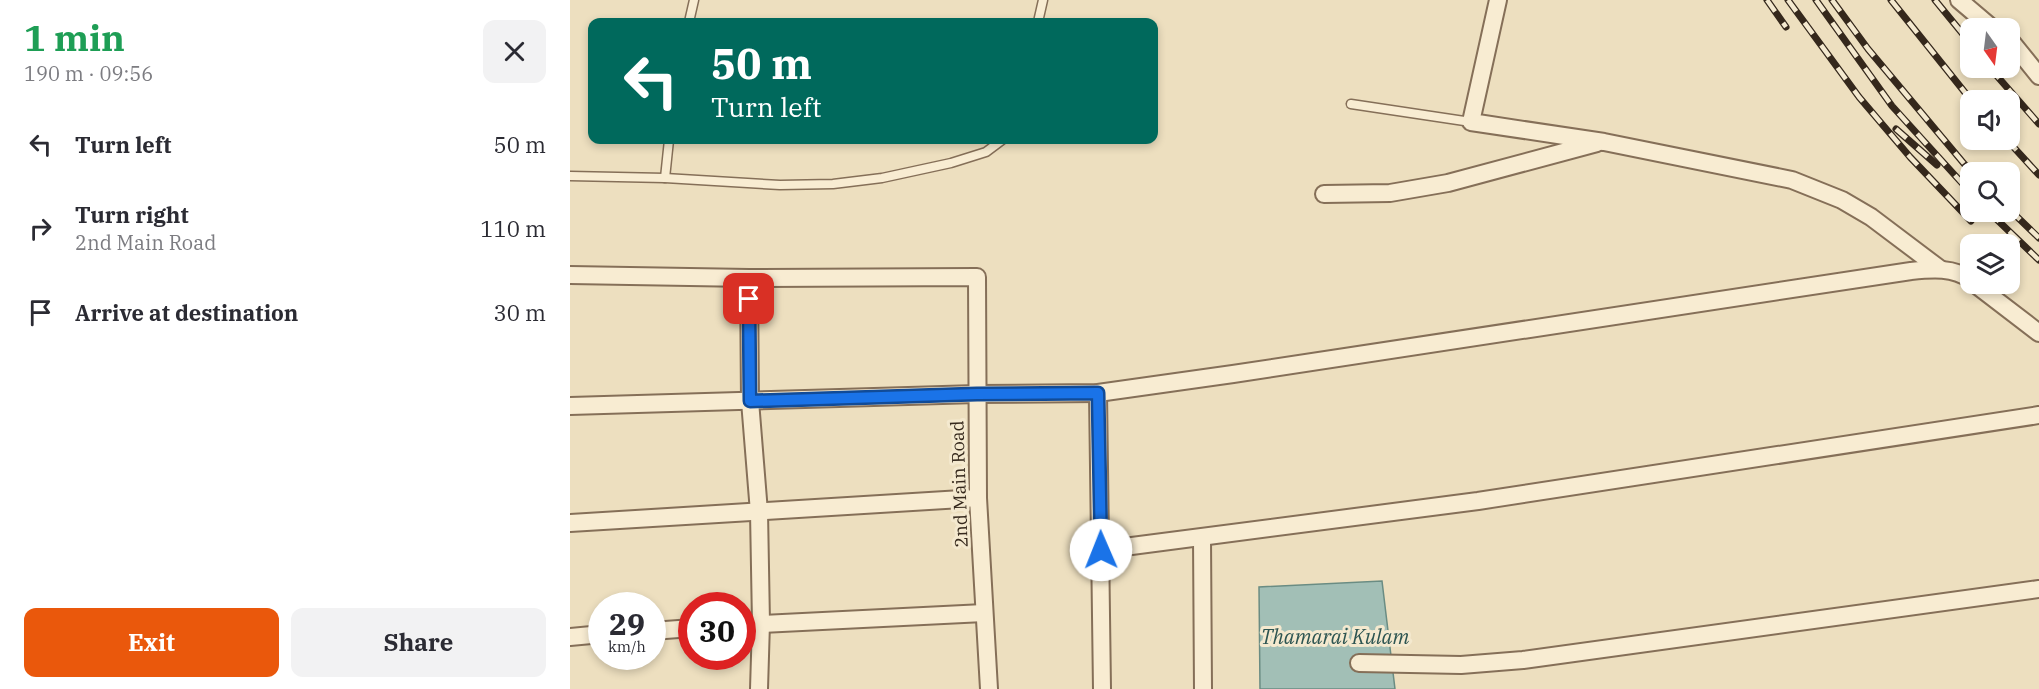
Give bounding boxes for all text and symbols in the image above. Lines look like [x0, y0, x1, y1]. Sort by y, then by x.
text: 1 min [24, 14, 125, 61]
north arrow [1960, 18, 2020, 78]
map controls [1960, 18, 2020, 294]
button: close [483, 20, 546, 83]
text: 50 m [711, 36, 812, 91]
icon: left [612, 42, 690, 120]
text: 190 m · 09:56 [24, 60, 153, 87]
text: Turn left [711, 89, 822, 124]
button: sound [1960, 90, 2020, 150]
icon: left [24, 128, 57, 161]
text: Turn left [75, 130, 171, 159]
text: 50 m [494, 130, 546, 159]
button: search [1960, 162, 2020, 222]
text: Turn right [75, 200, 189, 229]
icon: right [24, 212, 57, 245]
text: 110 m [480, 214, 546, 243]
text: 2nd Main Road [75, 229, 216, 256]
button: layers [1960, 234, 2020, 294]
pin [723, 273, 774, 324]
icon: arrive [732, 282, 765, 315]
icon: arrive [24, 296, 57, 329]
text: Arrive at destination [75, 298, 298, 327]
text: 30 m [494, 298, 546, 327]
street label: 2nd Main Road [945, 420, 973, 548]
position arrow [1069, 518, 1133, 582]
speed limit sign: 30 [678, 592, 756, 670]
text: 29 [609, 604, 645, 643]
button: Exit [24, 608, 279, 677]
button: Share [291, 608, 546, 677]
water label: Thamarai Kulam [1261, 623, 1409, 650]
text: km/h [608, 637, 646, 656]

